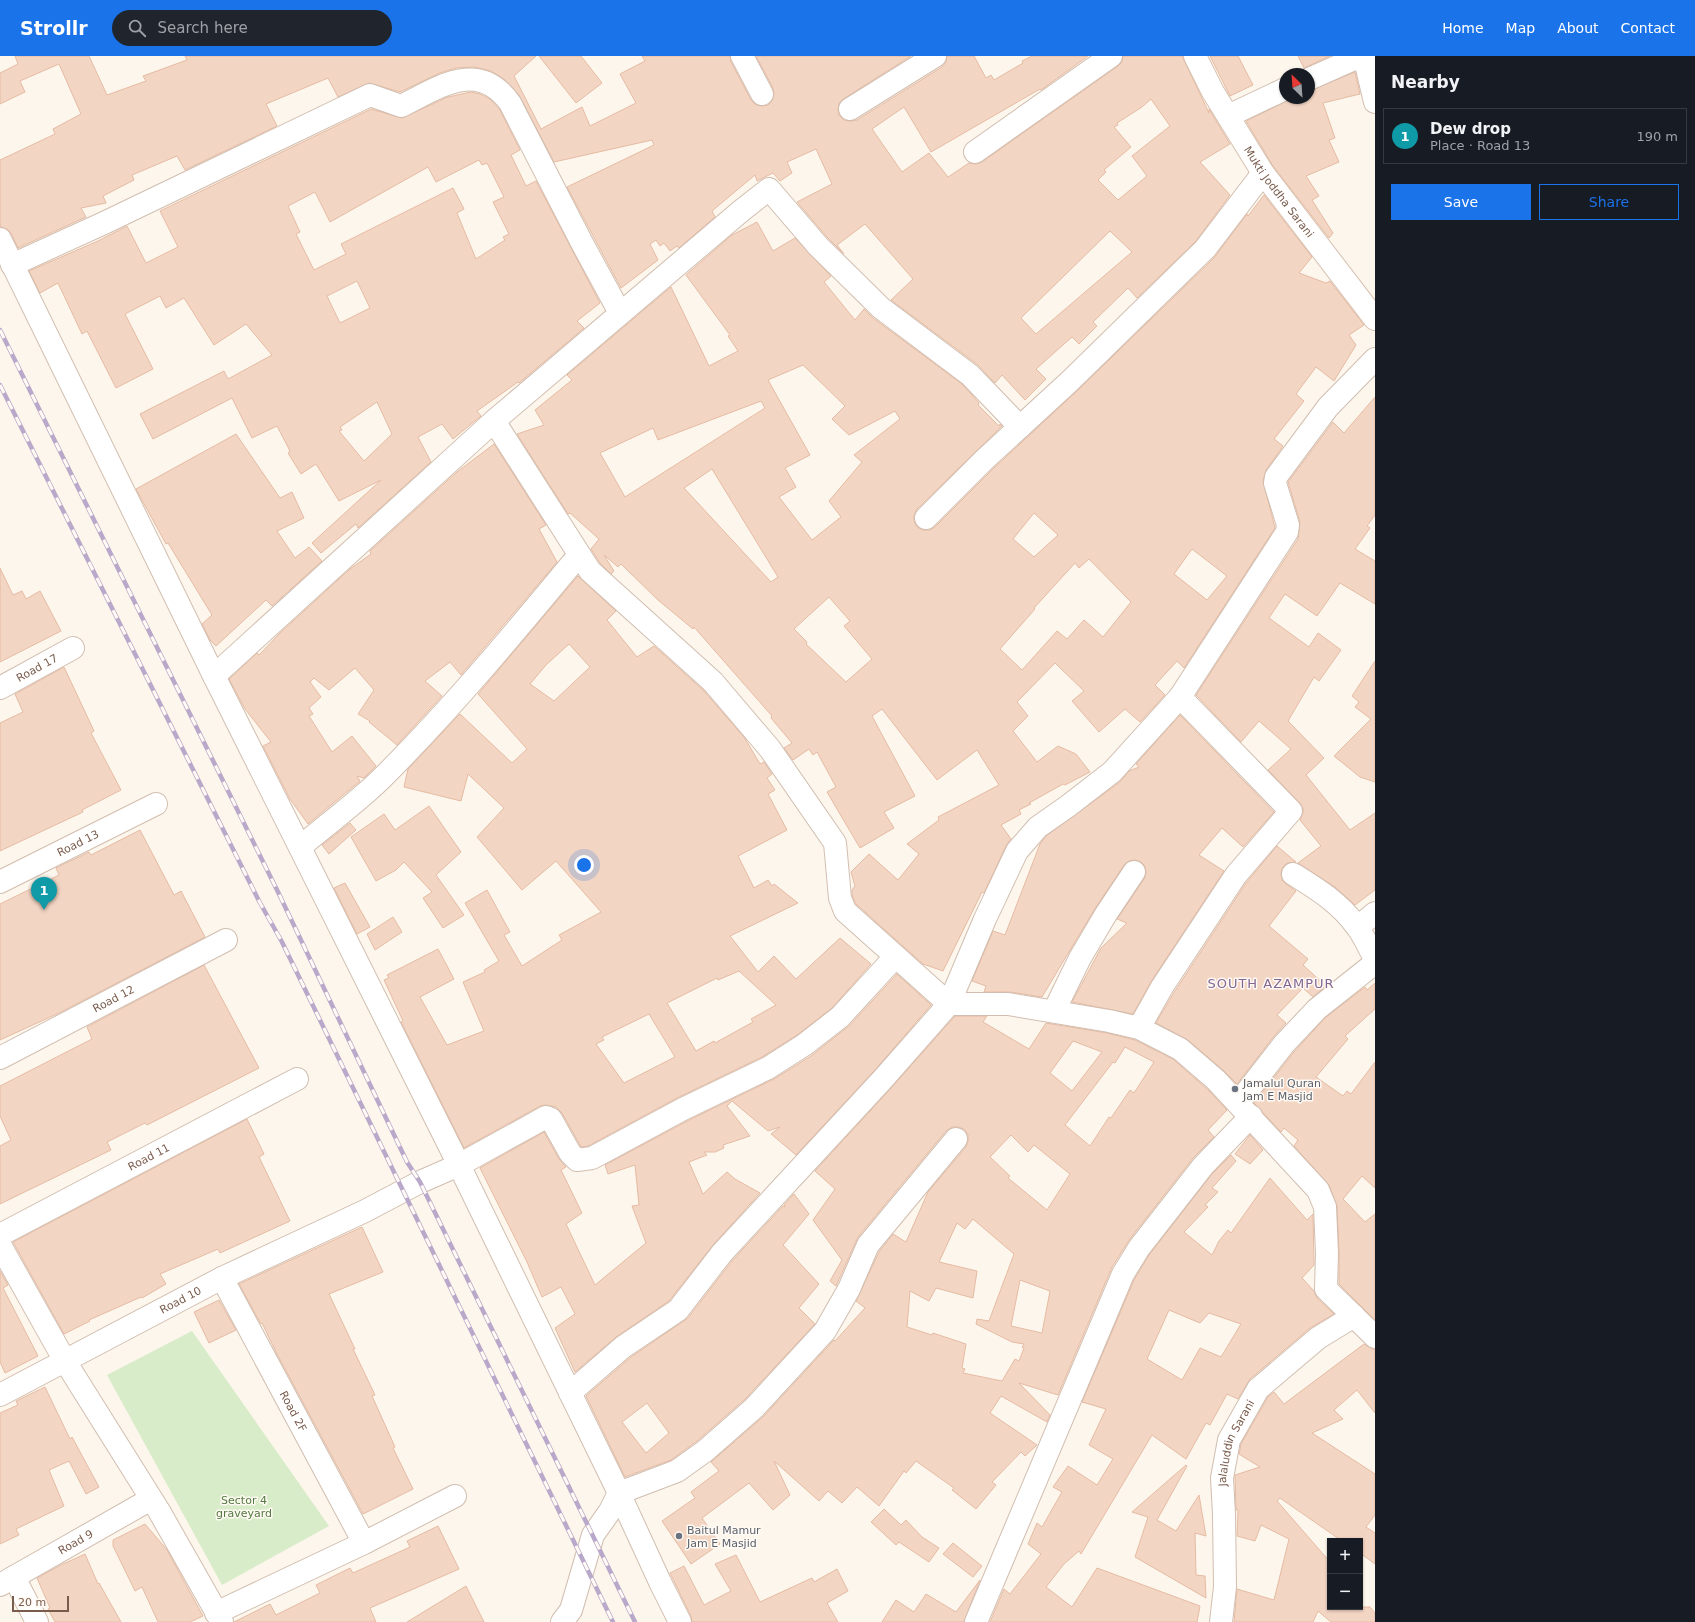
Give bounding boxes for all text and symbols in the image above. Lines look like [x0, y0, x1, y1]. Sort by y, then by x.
search box [112, 10, 392, 46]
text: Strollr [20, 17, 88, 39]
icon: search [126, 17, 148, 39]
text: Search here [158, 19, 248, 37]
text: Home [1442, 20, 1484, 36]
text: Map [1506, 20, 1535, 36]
text: About [1557, 20, 1599, 36]
text: Contact [1621, 20, 1675, 36]
north arrow [1279, 68, 1315, 104]
text: Nearby [1391, 72, 1460, 92]
text: Dew drop [1430, 120, 1511, 138]
text: 1 [1400, 129, 1410, 144]
text: 190 m [1636, 129, 1678, 144]
text: Place · Road 13 [1430, 138, 1530, 153]
street label: Mukti Joddha Sarani [1241, 144, 1317, 240]
button: Save [1391, 184, 1531, 220]
button: Share [1539, 184, 1679, 220]
street label: Road 17 [14, 651, 60, 684]
street label: Road 13 [55, 827, 101, 859]
your location [574, 855, 594, 875]
pin: 1 [31, 877, 57, 910]
district label: SOUTH AZAMPUR [1207, 976, 1335, 991]
street label: Road 12 [90, 983, 136, 1015]
place label: Jamalul Quran Jam E Masjid [1242, 1077, 1321, 1103]
marker: Jamalul Quran Jam E Masjid [1230, 1084, 1240, 1094]
street label: Road 11 [126, 1141, 172, 1173]
street label: Road 10 [157, 1284, 203, 1316]
street label: Road 2F [277, 1388, 310, 1434]
street label: Jalaluddin Sarani [1215, 1397, 1257, 1488]
park label: Sector 4 graveyard [216, 1494, 272, 1520]
place label: Baitul Mamur Jam E Masjid [686, 1524, 761, 1550]
street label: Road 9 [56, 1527, 95, 1557]
marker: Baitul Mamur Jam E Masjid [674, 1531, 684, 1541]
map controls [1327, 1538, 1363, 1610]
button: + [1327, 1538, 1363, 1574]
button: − [1327, 1574, 1363, 1610]
scale bar [12, 1594, 69, 1613]
text: 20 m [18, 1596, 46, 1609]

